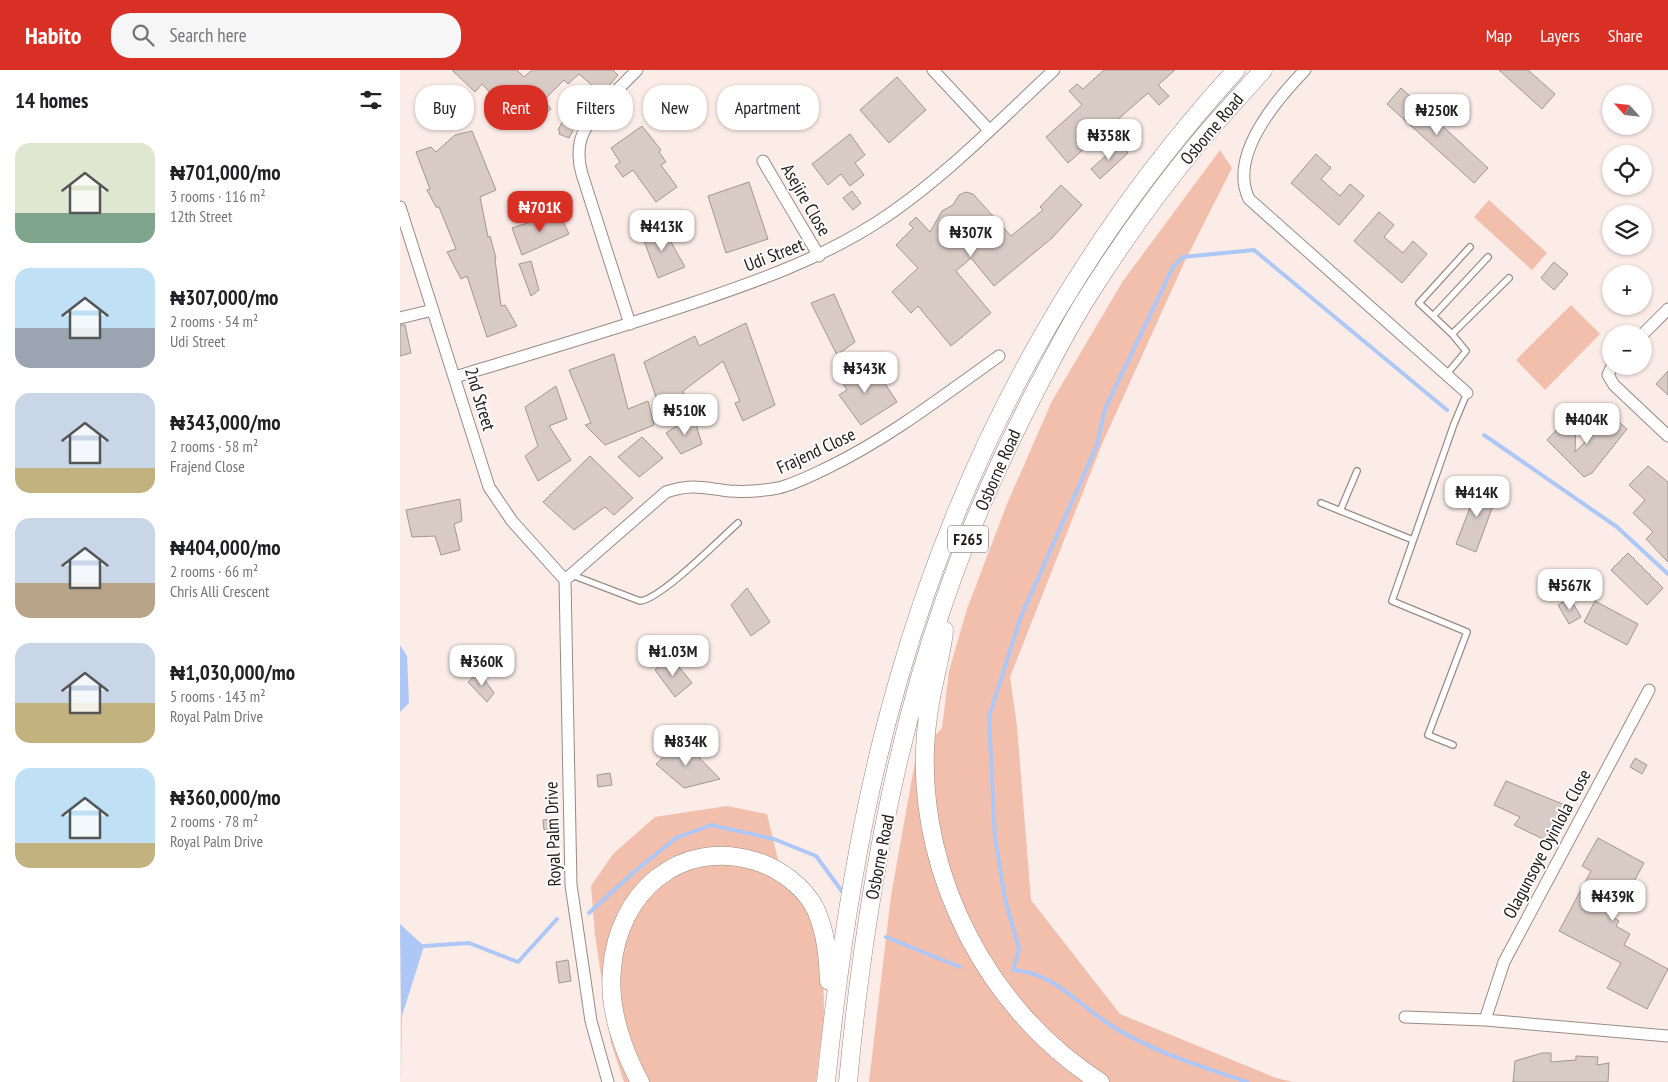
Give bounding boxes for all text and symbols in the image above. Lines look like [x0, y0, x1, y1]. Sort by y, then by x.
search box [111, 13, 461, 58]
text: Habito [25, 20, 81, 51]
icon: search [129, 21, 157, 49]
text: Search here [169, 23, 247, 47]
text: Map [1486, 24, 1512, 47]
text: Layers [1540, 24, 1580, 47]
text: Share [1608, 24, 1643, 47]
chip: Buy [415, 85, 474, 130]
chip: Rent [484, 85, 548, 130]
chip: Filters [558, 85, 633, 130]
chip: New [643, 85, 707, 130]
chip: Apartment [717, 85, 819, 130]
north arrow [1602, 85, 1652, 135]
map controls [1602, 85, 1652, 375]
icon: filters [357, 86, 385, 114]
text: 14 homes [15, 87, 88, 114]
street label: Osborne Road [1175, 88, 1248, 169]
pin: ₦250K [1402, 93, 1472, 136]
text: ₦250K [1416, 100, 1458, 120]
pin: ₦358K [1074, 118, 1144, 161]
text: ₦358K [1088, 125, 1130, 145]
button: locate [1602, 145, 1652, 195]
text: ₦701,000/mo [170, 159, 281, 186]
street label: Asejire Close [777, 159, 836, 240]
icon: home [55, 163, 115, 223]
text: 3 rooms · 116 m² [170, 186, 266, 206]
pin: ₦701K [505, 190, 575, 233]
text: ₦701K [519, 197, 561, 217]
button: layers [1602, 205, 1652, 255]
text: 12th Street [170, 206, 232, 226]
pin: ₦413K [627, 210, 697, 252]
text: ₦413K [641, 216, 683, 236]
pin: ₦307K [936, 216, 1006, 258]
text: ₦307K [950, 222, 992, 242]
street label: Udi Street [741, 233, 807, 276]
button: + [1602, 265, 1652, 315]
text: ₦307,000/mo [170, 284, 278, 311]
icon: home [55, 288, 115, 348]
text: 2 rooms · 54 m² [170, 311, 258, 331]
button: − [1602, 325, 1652, 375]
text: Udi Street [170, 331, 225, 351]
pin: ₦343K [830, 352, 900, 394]
text: ₦343K [844, 358, 886, 378]
street label: 2nd Street [460, 364, 501, 433]
pin: ₦510K [650, 394, 720, 436]
text: ₦510K [664, 400, 706, 420]
pin: ₦404K [1552, 402, 1622, 445]
text: ₦343,000/mo [170, 409, 281, 436]
text: ₦404K [1566, 409, 1608, 429]
icon: home [55, 413, 115, 473]
street label: Frajend Close [773, 422, 859, 479]
street label: Osborne Road [969, 426, 1026, 514]
text: 2 rooms · 58 m² [170, 436, 258, 456]
text: Frajend Close [170, 456, 245, 476]
pin: ₦414K [1442, 476, 1512, 518]
text: ₦414K [1456, 482, 1498, 502]
road number: F265 [948, 526, 988, 552]
text: ₦404,000/mo [170, 534, 281, 561]
icon: home [55, 538, 115, 598]
text: 2 rooms · 66 m² [170, 561, 258, 581]
pin: ₦567K [1535, 568, 1605, 611]
text: ₦567K [1549, 575, 1591, 595]
text: Chris Alli Crescent [170, 581, 269, 601]
pin: ₦1.03M [632, 634, 714, 677]
text: ₦1.03M [649, 641, 697, 661]
pin: ₦360K [447, 644, 517, 687]
text: ₦360K [461, 651, 503, 671]
text: ₦1,030,000/mo [170, 659, 295, 686]
icon: home [55, 663, 115, 723]
text: 5 rooms · 143 m² [170, 686, 266, 706]
text: Royal Palm Drive [170, 706, 263, 726]
pin: ₦834K [651, 724, 721, 767]
text: ₦834K [665, 731, 707, 751]
street label: Olagunsoye Oyinlola Close [1498, 765, 1596, 922]
street label: Royal Palm Drive [539, 781, 566, 887]
text: ₦360,000/mo [170, 784, 281, 811]
icon: home [55, 788, 115, 848]
text: 2 rooms · 78 m² [170, 811, 258, 831]
street label: Osborne Road [860, 812, 899, 901]
text: Royal Palm Drive [170, 831, 263, 851]
pin: ₦439K [1578, 880, 1648, 922]
text: ₦439K [1592, 886, 1634, 906]

